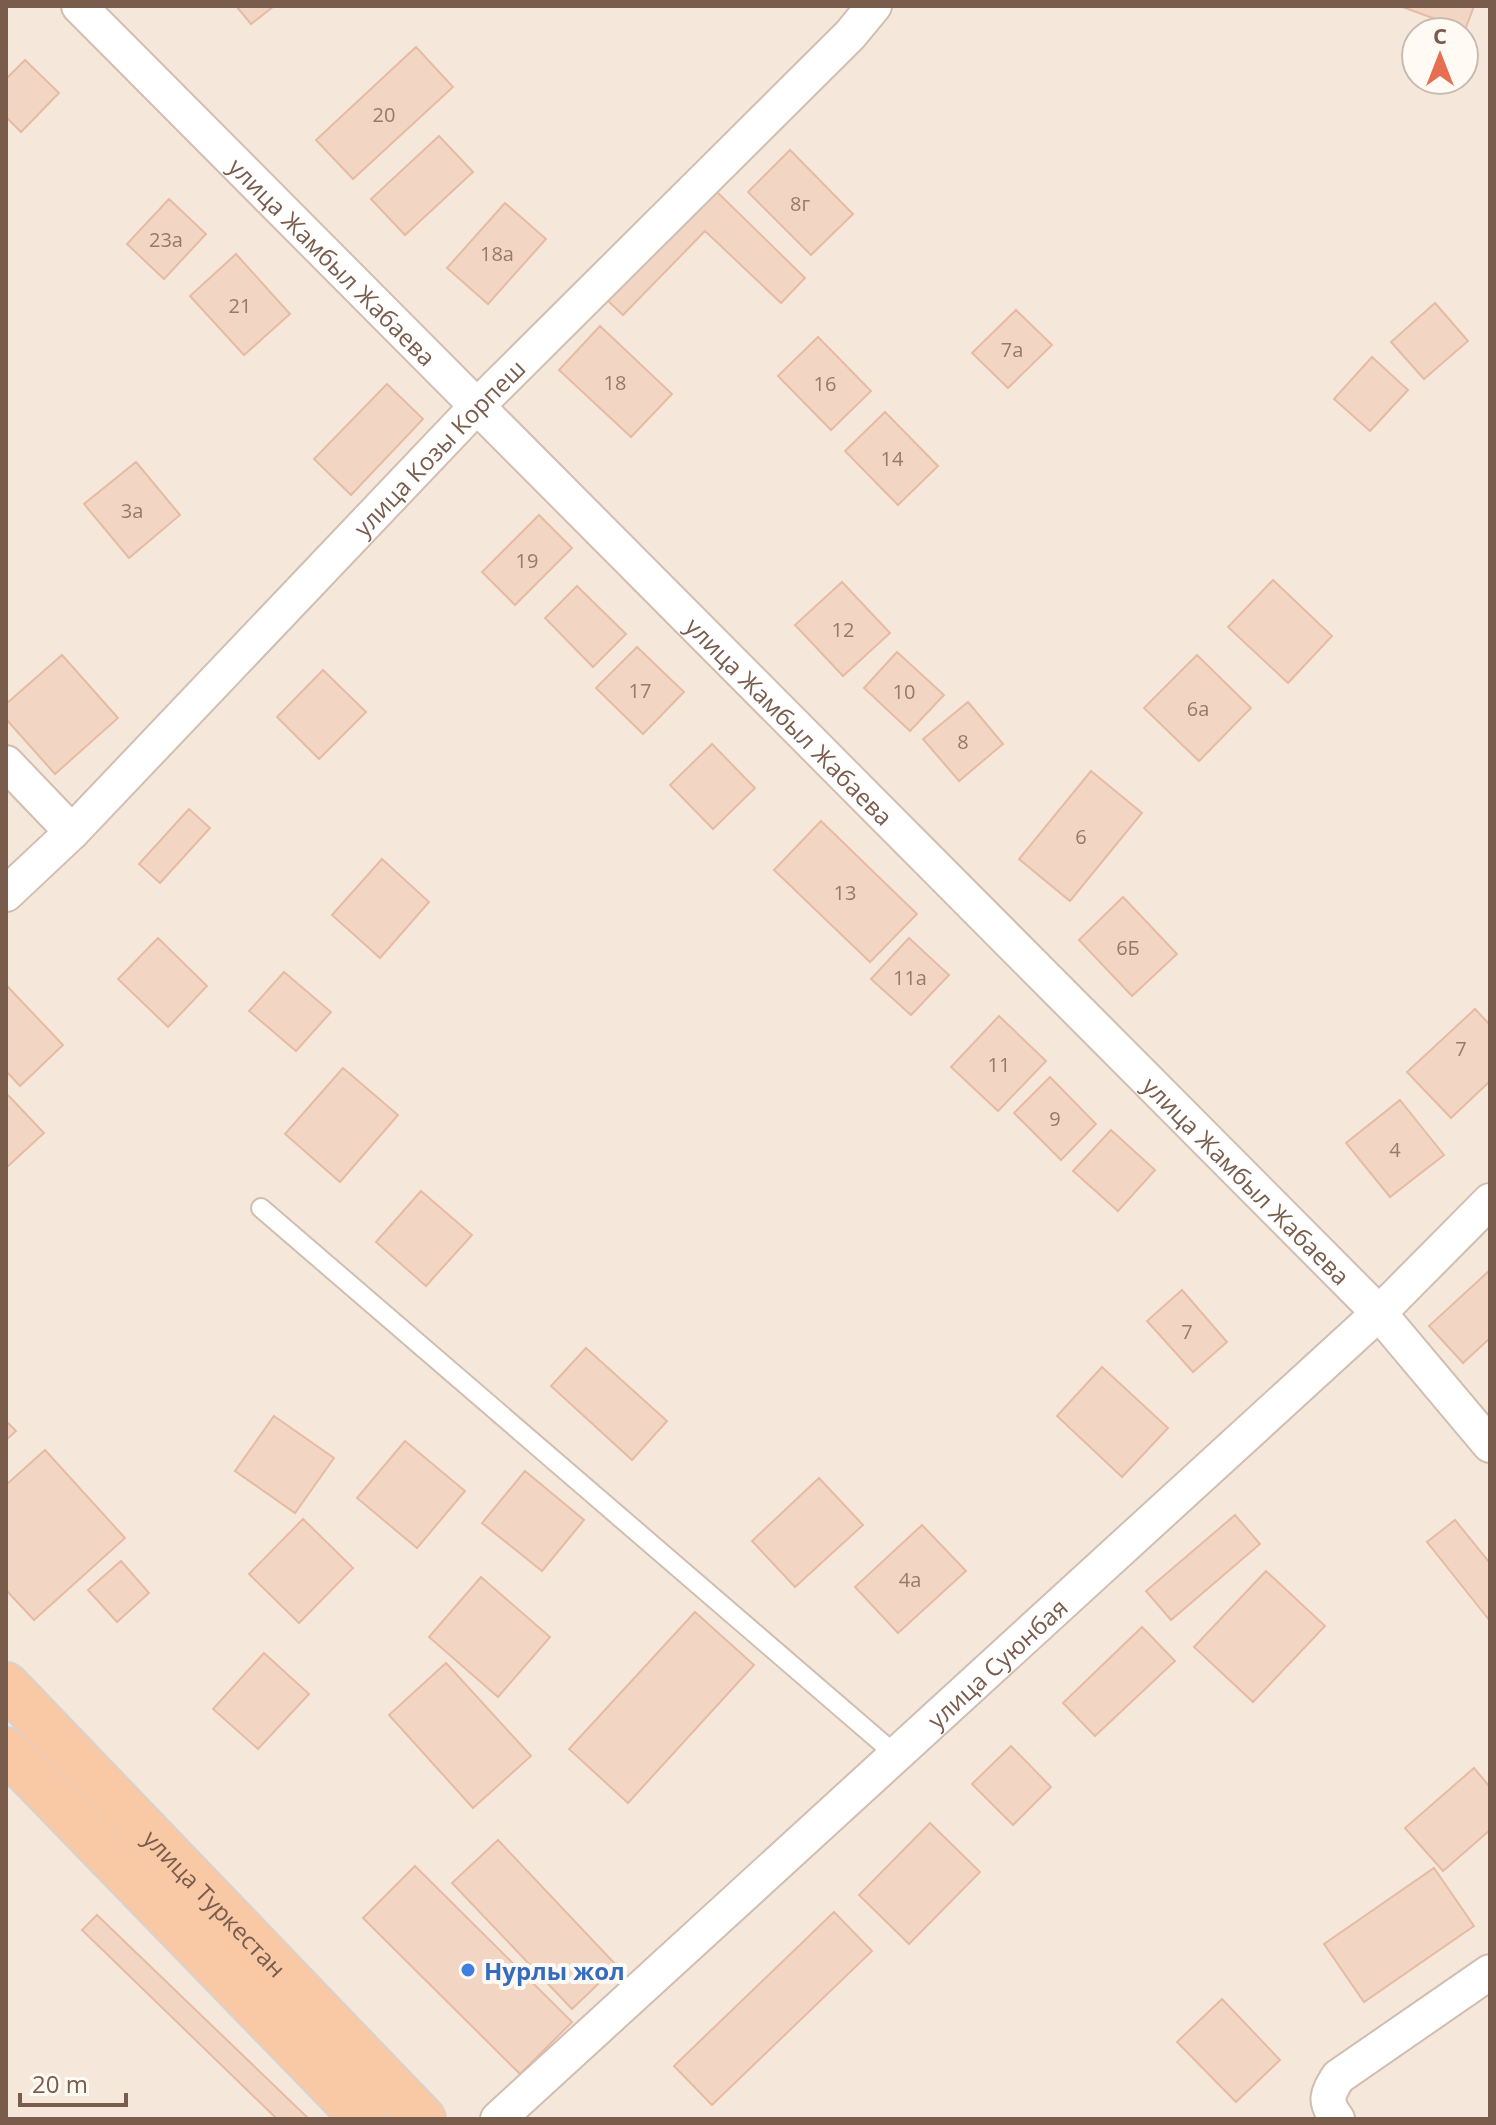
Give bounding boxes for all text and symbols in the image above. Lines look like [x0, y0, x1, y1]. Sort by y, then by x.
north arrow [1400, 16, 1480, 96]
text: С [1433, 20, 1447, 50]
house number: 20 [373, 101, 395, 128]
street label: улица Жамбыл Жабаева [222, 150, 444, 373]
house number: 8г [790, 190, 810, 217]
house number: 23а [149, 226, 183, 253]
house number: 18а [480, 240, 514, 267]
house number: 21 [229, 292, 251, 319]
house number: 7а [1001, 336, 1023, 363]
street label: улица Козы Корпеш [345, 351, 532, 543]
house number: 18 [604, 369, 626, 396]
house number: 16 [814, 370, 836, 397]
house number: 14 [881, 445, 904, 472]
house number: 3а [121, 497, 143, 524]
house number: 19 [516, 547, 538, 574]
street label: улица Жамбыл Жабаева [679, 609, 901, 832]
house number: 12 [832, 616, 854, 643]
house number: 17 [629, 677, 651, 704]
house number: 10 [893, 678, 915, 705]
house number: 6а [1187, 695, 1209, 722]
house number: 8 [957, 728, 969, 755]
house number: 6 [1075, 823, 1087, 850]
house number: 13 [834, 879, 856, 906]
house number: 6Б [1116, 934, 1140, 961]
house number: 11а [893, 964, 927, 991]
house number: 7 [1455, 1035, 1467, 1062]
house number: 11 [988, 1051, 1010, 1078]
street label: улица Жамбыл Жабаева [1136, 1069, 1358, 1291]
house number: 9 [1049, 1105, 1061, 1132]
house number: 4 [1389, 1136, 1401, 1163]
house number: 7 [1181, 1318, 1193, 1345]
house number: 4а [899, 1566, 921, 1593]
street label: улица Суюнбая [920, 1590, 1074, 1735]
street label: улица Туркестан [137, 1822, 294, 1984]
place label: Нурлы жол [484, 1954, 625, 1987]
marker: Нурлы жол [459, 1961, 477, 1979]
scale bar [20, 2057, 126, 2107]
text: 20 m [32, 2067, 88, 2100]

